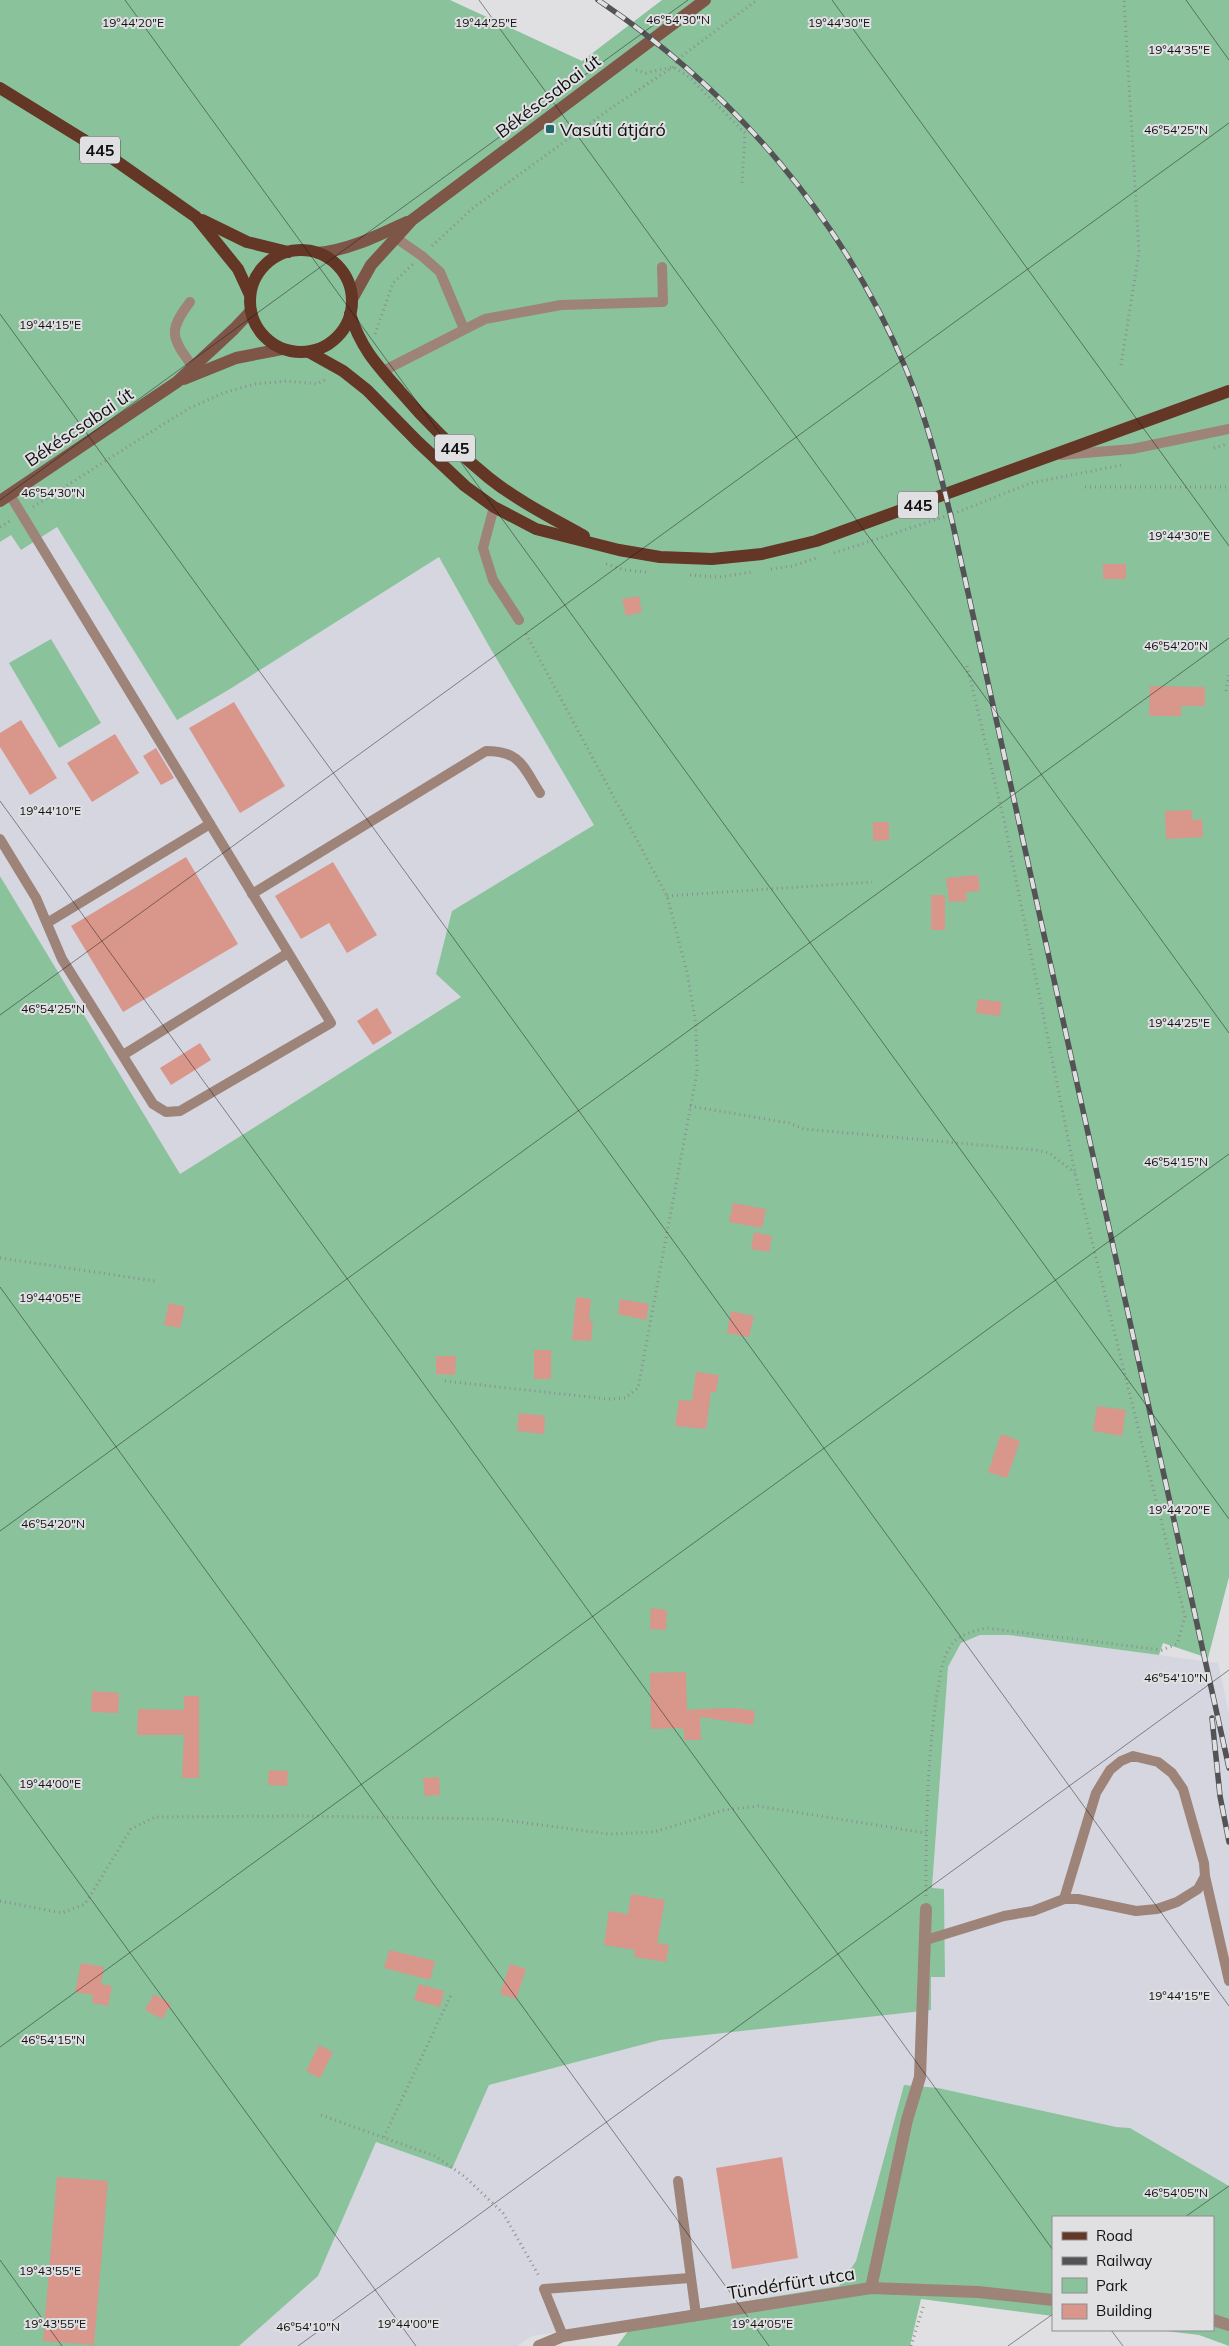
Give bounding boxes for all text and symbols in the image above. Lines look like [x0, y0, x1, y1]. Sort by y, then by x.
text: 46°54'30"N [646, 12, 710, 27]
text: 19°44'20"E [102, 15, 164, 30]
text: 19°44'25"E [455, 15, 517, 30]
text: 19°44'30"E [808, 15, 870, 30]
text: 19°44'35"E [1148, 42, 1210, 57]
street label: Békéscsabai út [491, 49, 605, 143]
place label: Vasúti átjáró [560, 118, 666, 141]
text: 46°54'25"N [1144, 122, 1208, 137]
marker: Vasúti átjáró [544, 123, 556, 135]
road number: 445 [80, 136, 120, 164]
text: 19°44'15"E [19, 317, 81, 332]
street label: Békéscsabai út [20, 382, 138, 472]
road number: 445 [435, 434, 475, 462]
text: 46°54'30"N [21, 485, 85, 500]
road number: 445 [898, 492, 938, 518]
text: 19°44'30"E [1148, 528, 1210, 543]
text: 46°54'20"N [1144, 638, 1208, 653]
text: 19°44'10"E [19, 803, 81, 818]
text: 46°54'25"N [21, 1001, 85, 1016]
text: 19°44'25"E [1148, 1015, 1210, 1030]
text: 46°54'15"N [1144, 1154, 1208, 1169]
text: 19°44'05"E [19, 1290, 81, 1305]
text: 19°44'20"E [1148, 1502, 1210, 1517]
text: 46°54'20"N [21, 1516, 85, 1531]
text: 46°54'10"N [1144, 1670, 1208, 1685]
text: 19°44'00"E [19, 1776, 81, 1791]
text: 19°44'15"E [1148, 1988, 1210, 2003]
text: 46°54'15"N [21, 2032, 85, 2047]
text: 46°54'05"N [1144, 2185, 1208, 2200]
legend [1052, 2216, 1214, 2331]
text: Road [1096, 2226, 1133, 2245]
text: Railway [1096, 2251, 1152, 2270]
street label: Tündérfürt utca [726, 2262, 856, 2304]
text: 19°43'55"E [19, 2263, 81, 2278]
text: Park [1096, 2276, 1128, 2295]
text: Building [1096, 2301, 1152, 2320]
text: 19°43'55"E [24, 2316, 86, 2331]
text: 19°44'00"E [377, 2316, 439, 2331]
text: 19°44'05"E [731, 2316, 793, 2331]
text: 46°54'10"N [276, 2319, 340, 2334]

